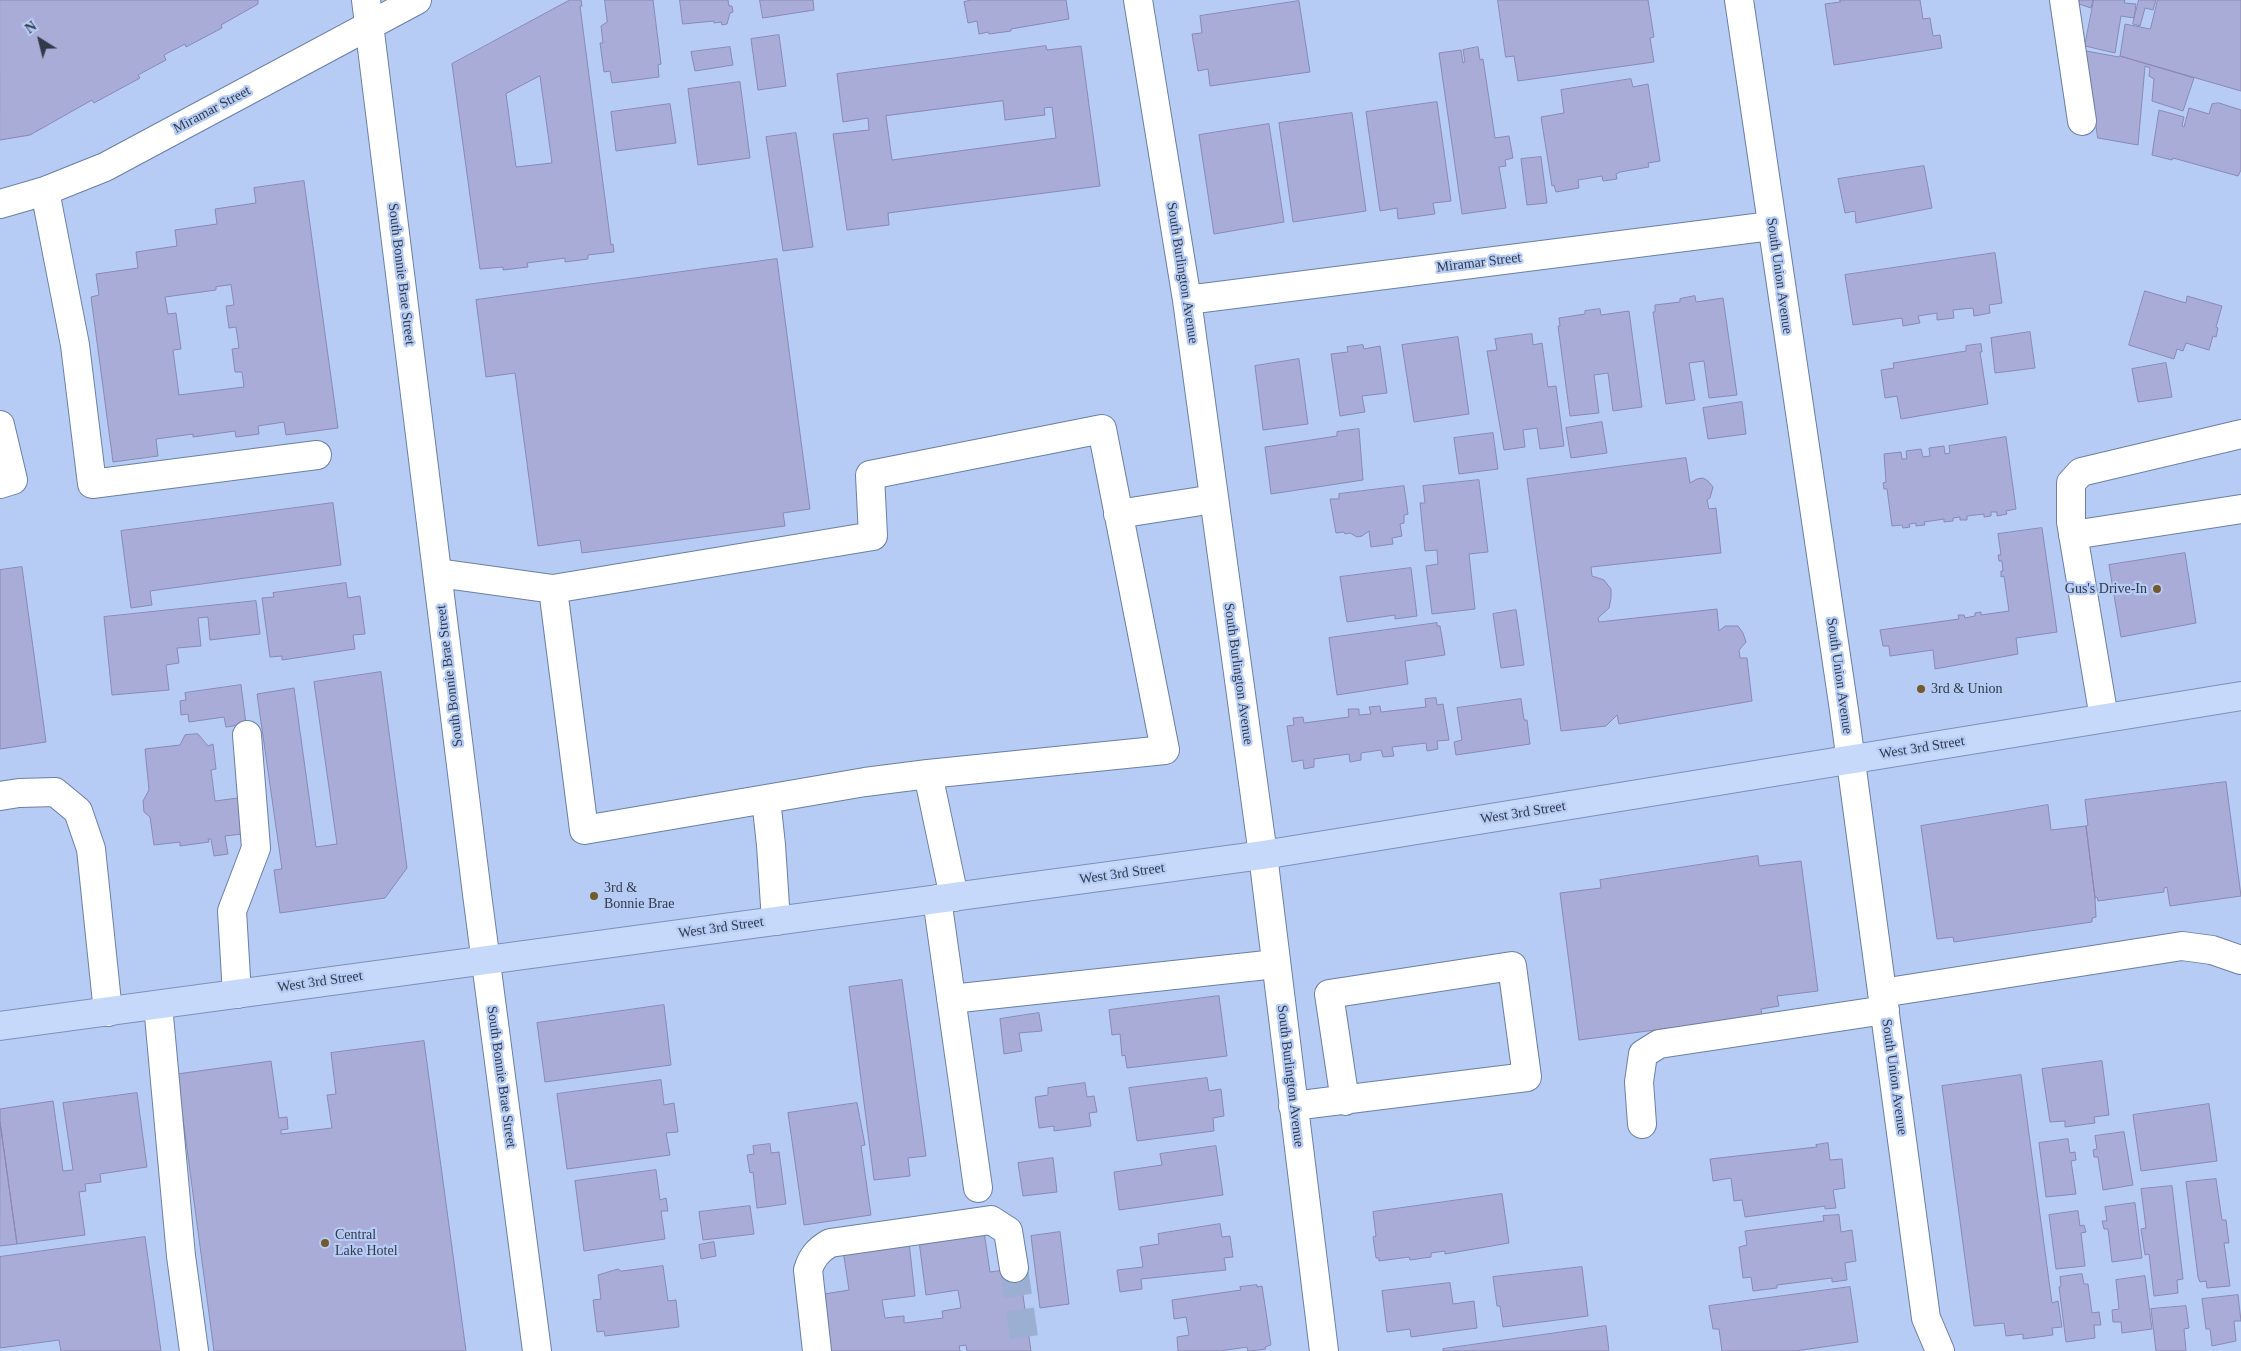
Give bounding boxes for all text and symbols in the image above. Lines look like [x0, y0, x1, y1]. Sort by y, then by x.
north arrow [15, 15, 65, 65]
text: N [22, 18, 39, 37]
street label: Miramar Street [170, 83, 254, 137]
street label: South Burlington Avenue [1163, 201, 1201, 345]
street label: South Bonnie Brae Street [384, 202, 418, 346]
street label: South Union Avenue [1763, 217, 1795, 335]
street label: Miramar Street [1436, 249, 1522, 277]
place label: Gus's Drive-In [2065, 581, 2147, 597]
marker: Gus's Drive-In [2151, 583, 2163, 595]
street label: South Burlington Avenue [1220, 602, 1256, 746]
street label: South Bonnie Brae Street [433, 604, 467, 748]
street label: South Union Avenue [1823, 617, 1855, 735]
place label: 3rd & Union [1931, 681, 2003, 697]
marker: 3rd & Union [1915, 683, 1927, 695]
street label: West 3rd Street [1878, 733, 1966, 763]
street label: West 3rd Street [1479, 798, 1567, 828]
street label: West 3rd Street [1078, 860, 1166, 888]
place label: 3rd & Bonnie Brae [604, 880, 674, 912]
marker: 3rd & Bonnie Brae [588, 890, 600, 902]
street label: West 3rd Street [677, 914, 765, 942]
street label: West 3rd Street [276, 968, 364, 996]
street label: South Burlington Avenue [1273, 1004, 1307, 1148]
street label: South Bonnie Brae Street [483, 1005, 519, 1149]
street label: South Union Avenue [1878, 1018, 1910, 1136]
place label: Central Lake Hotel [335, 1227, 398, 1260]
marker: Central Lake Hotel [319, 1237, 331, 1249]

